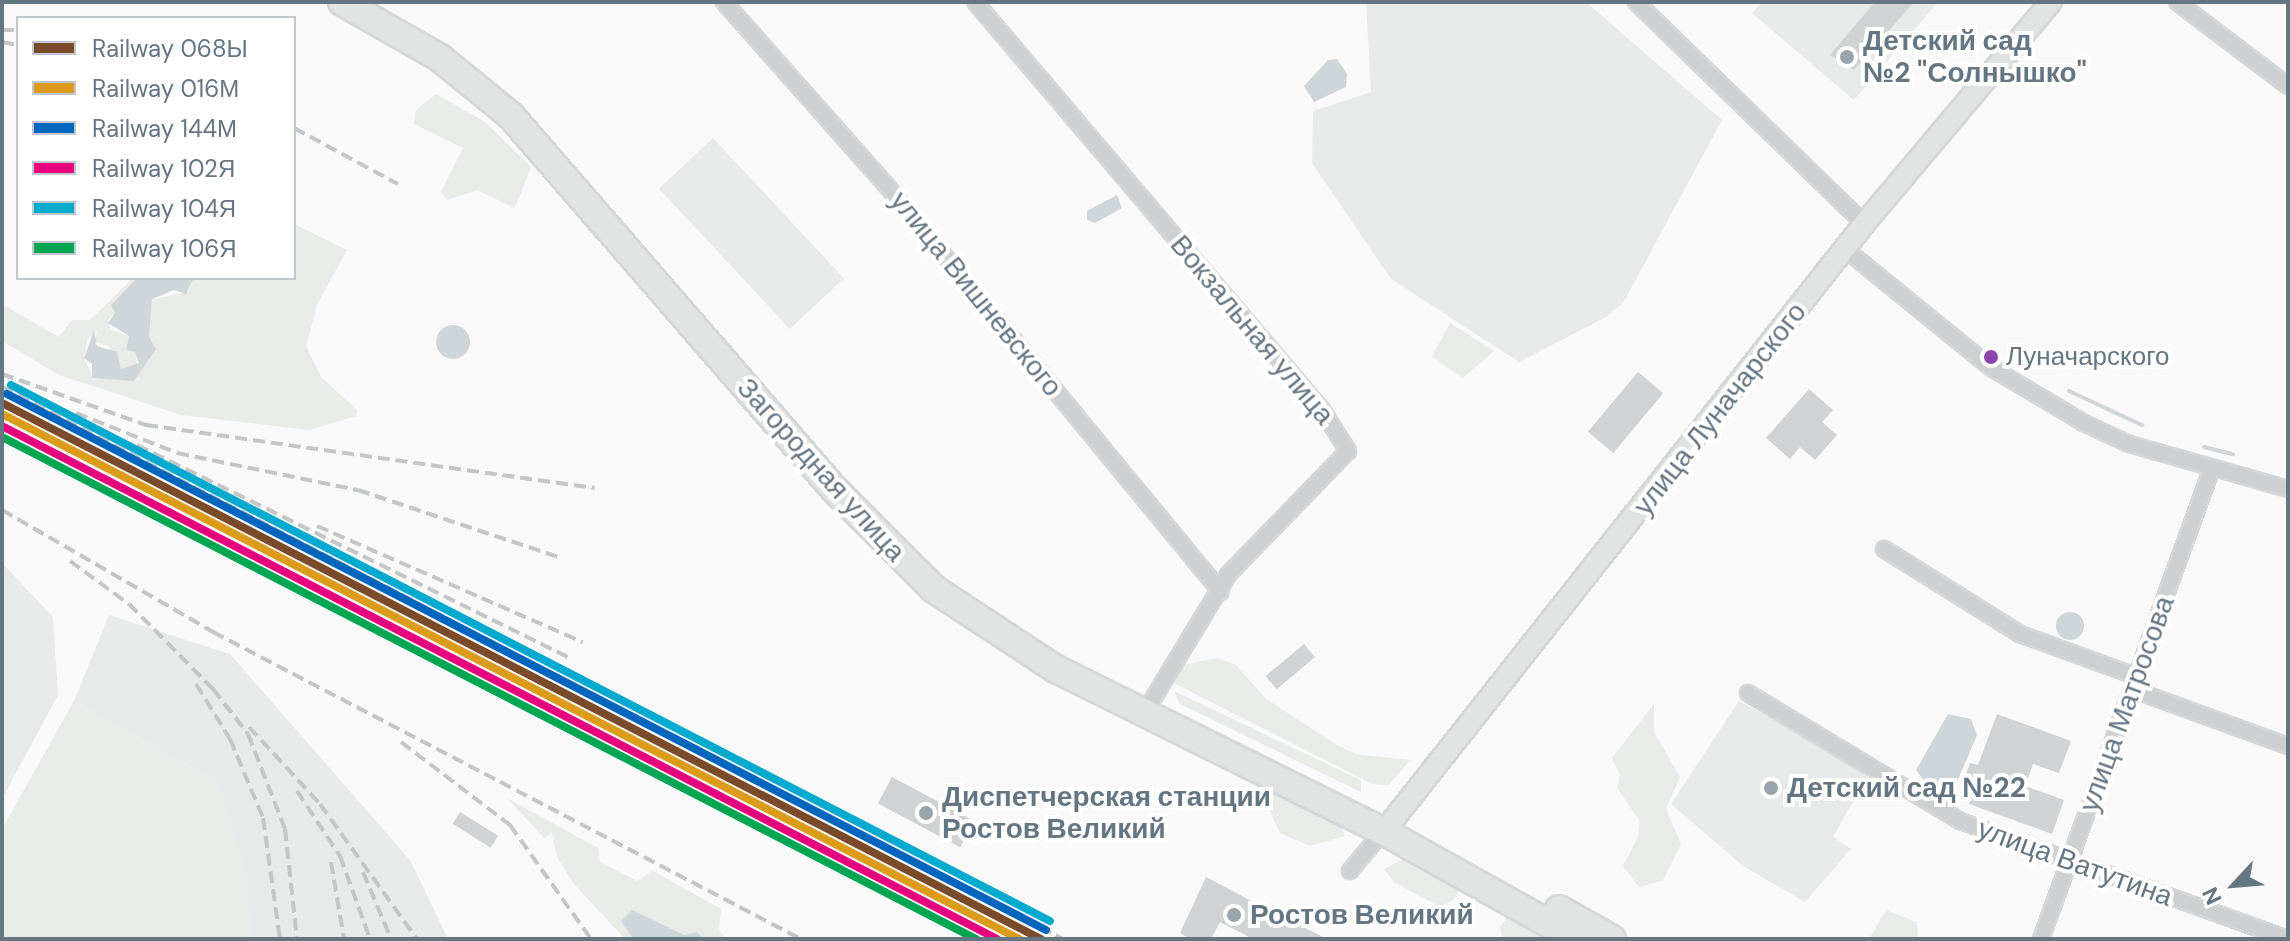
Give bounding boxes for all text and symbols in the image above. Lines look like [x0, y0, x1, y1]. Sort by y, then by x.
legend [16, 16, 296, 280]
place label: Детский сад №2 "Солнышко" [1863, 24, 2087, 90]
text: Railway 068Ы [92, 33, 248, 64]
marker: Детский сад №2 "Солнышко" [1838, 48, 1856, 66]
text: Railway 016М [92, 73, 239, 104]
text: Railway 144М [92, 113, 237, 144]
text: Railway 102Я [92, 153, 235, 184]
street label: улица Вишневского [883, 185, 1069, 403]
text: Railway 104Я [92, 193, 236, 224]
street label: Вокзальная улица [1163, 229, 1341, 431]
text: Railway 106Я [92, 233, 237, 264]
street label: улица Луначарского [1627, 296, 1813, 522]
place label: Луначарского [2006, 341, 2170, 373]
marker: Луначарского [1983, 349, 1999, 365]
street label: Загородная улица [730, 371, 912, 569]
street label: улица Матросова [2072, 592, 2182, 816]
place label: Детский сад №22 [1787, 771, 2026, 805]
marker: Детский сад №22 [1762, 779, 1780, 797]
place label: Диспетчерская станции Ростов Великий [942, 780, 1271, 846]
marker: Диспетчерская станции Ростов Великий [917, 804, 935, 822]
street label: улица Ватутина [1973, 812, 2177, 914]
north arrow [2194, 845, 2274, 925]
text: N [2195, 882, 2229, 909]
place label: Ростов Великий [1250, 898, 1474, 932]
marker: Ростов Великий [1225, 906, 1243, 924]

